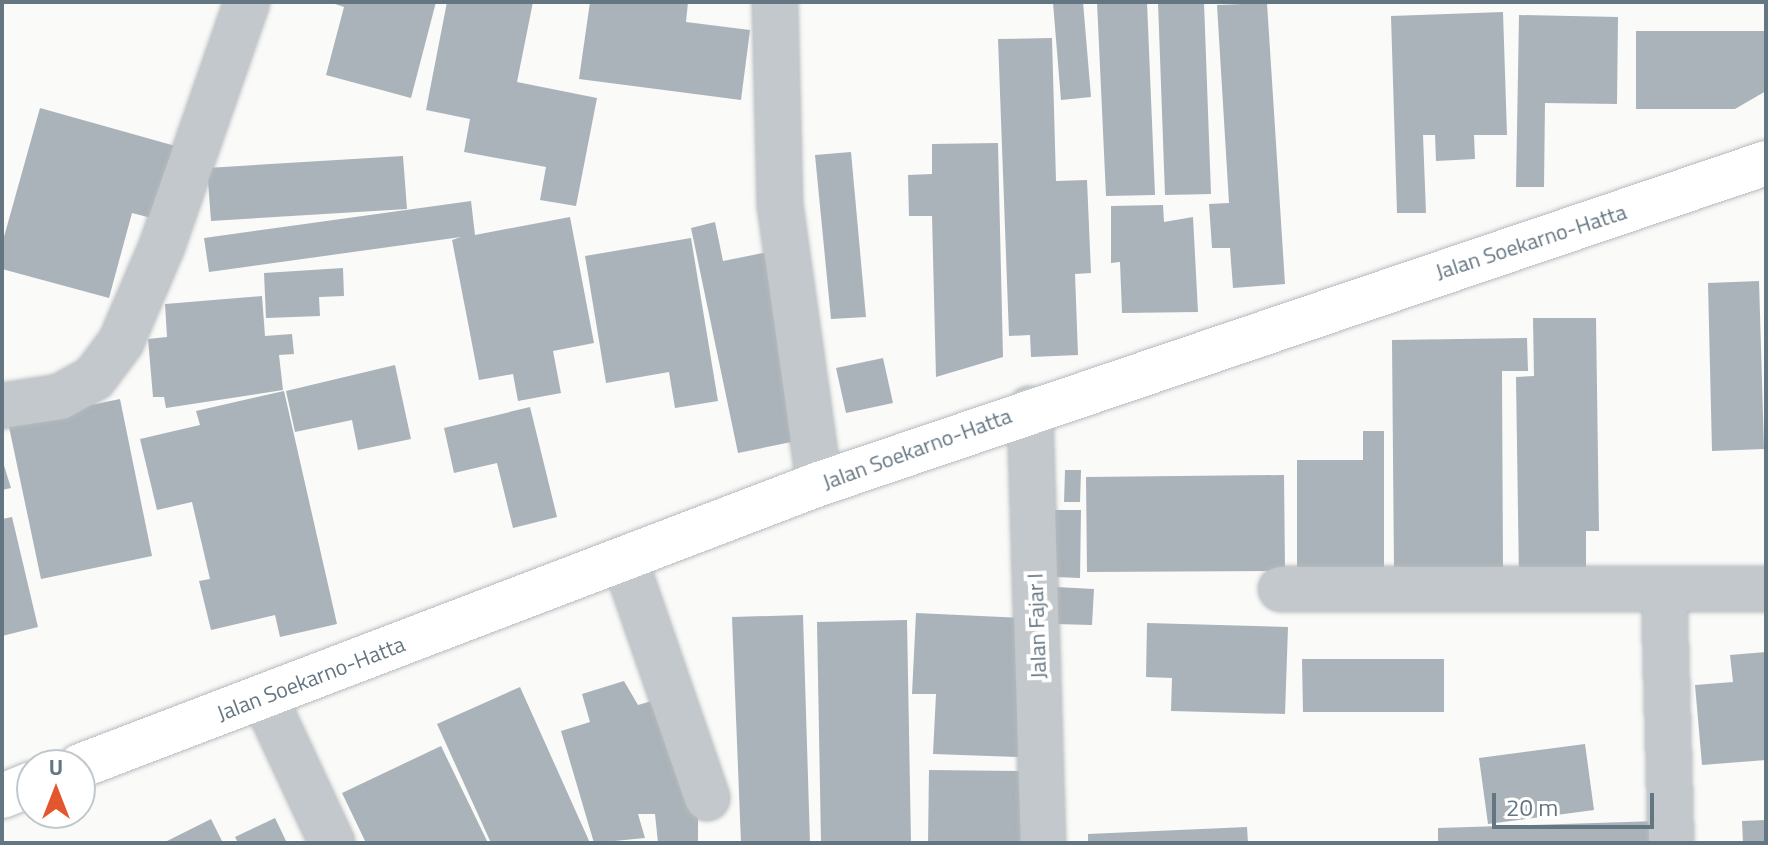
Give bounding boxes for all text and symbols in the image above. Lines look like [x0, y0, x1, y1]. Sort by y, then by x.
street label: Jalan Soekarno-Hatta [1432, 199, 1630, 285]
street label: Jalan Soekarno-Hatta [819, 403, 1015, 495]
street label: Jalan Fajar I [1022, 573, 1052, 679]
street label: Jalan Soekarno-Hatta [213, 631, 409, 727]
north arrow [16, 749, 96, 829]
text: U [49, 750, 63, 784]
scale bar [1496, 777, 1658, 827]
text: 20 m [1506, 789, 1558, 825]

